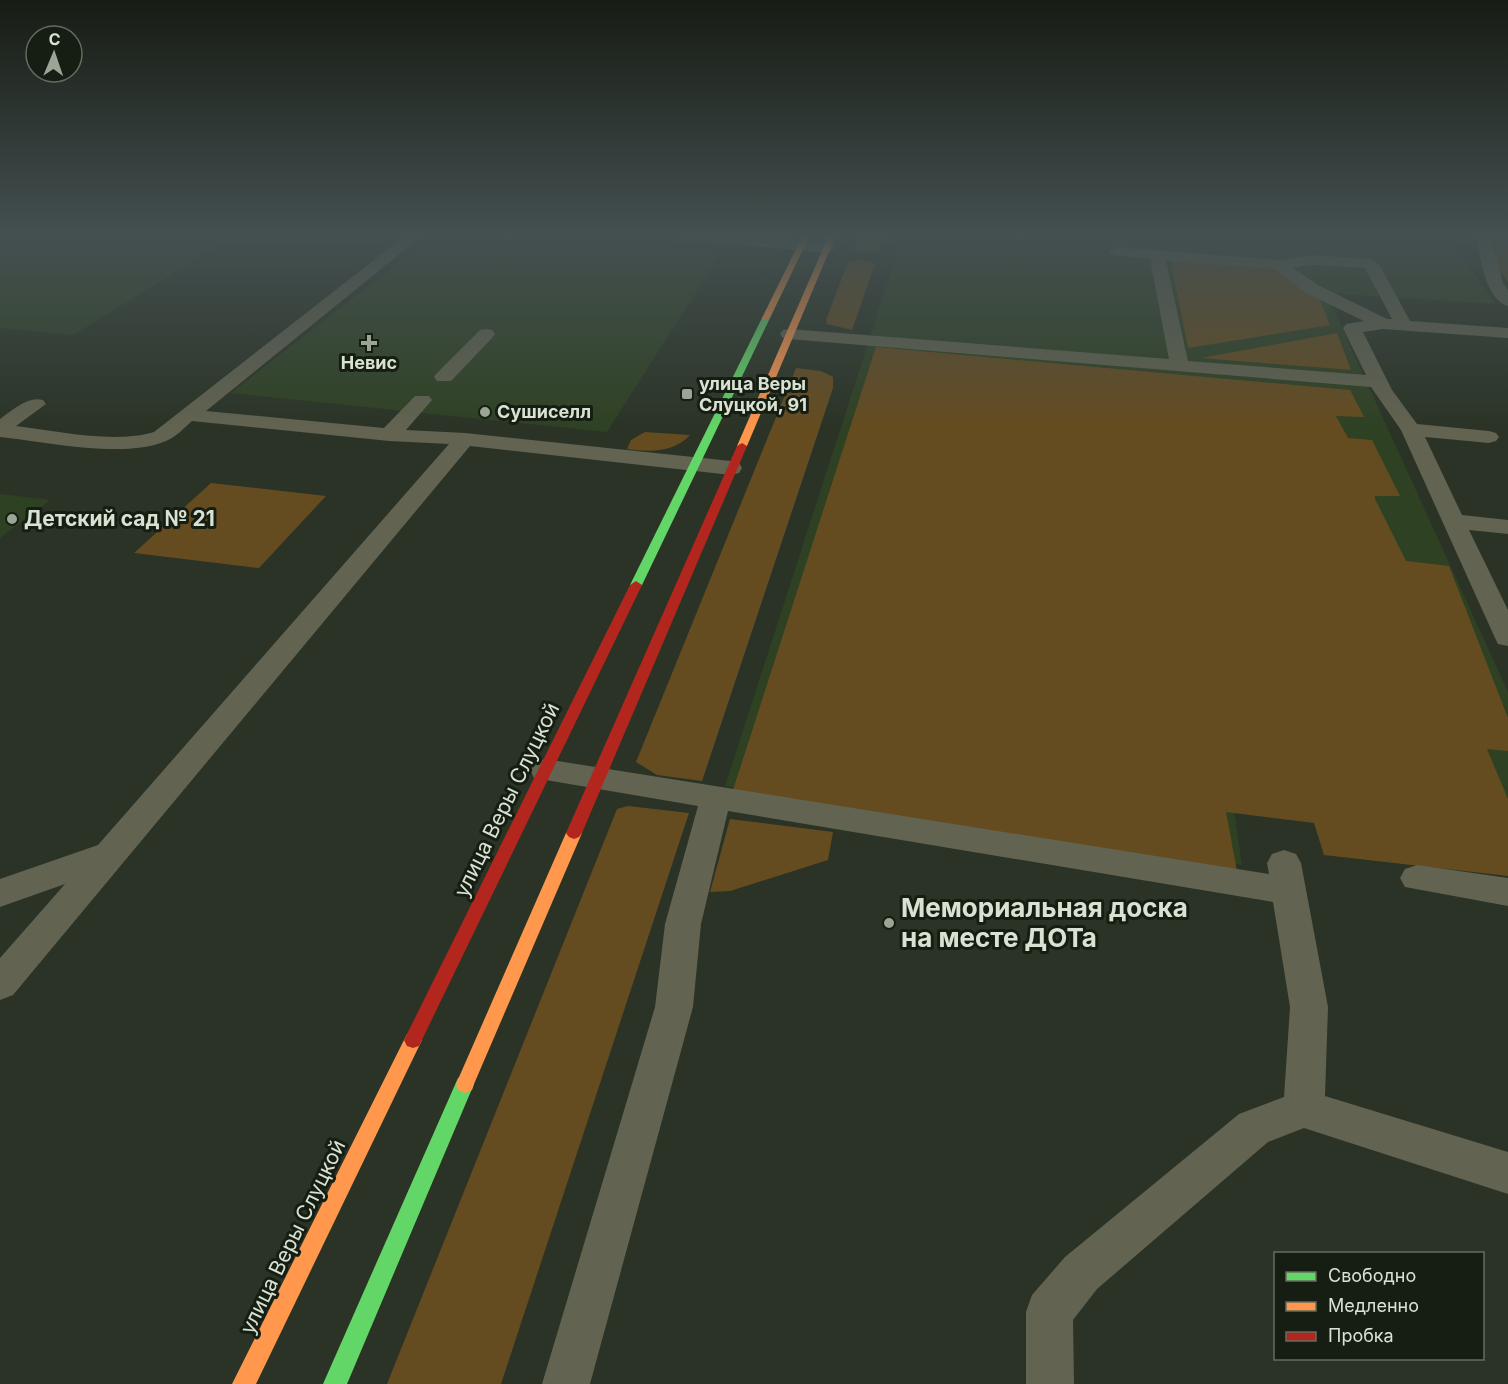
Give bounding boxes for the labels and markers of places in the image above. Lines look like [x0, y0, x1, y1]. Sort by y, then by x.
marker: Невис [362, 336, 376, 350]
place label: Невис [341, 352, 397, 373]
place label: улица Веры Слуцкой, 91 [699, 373, 807, 415]
marker: улица Веры Слуцкой, 91 [680, 387, 694, 401]
place label: Сушиселл [497, 401, 591, 422]
marker: Сушиселл [478, 405, 492, 419]
place label: Детский сад № 21 [24, 506, 215, 531]
marker: Детский сад № 21 [5, 512, 19, 526]
place label: Мемориальная доска на месте ДОТа [901, 892, 1188, 953]
marker: Мемориальная доска на месте ДОТа [882, 916, 896, 930]

